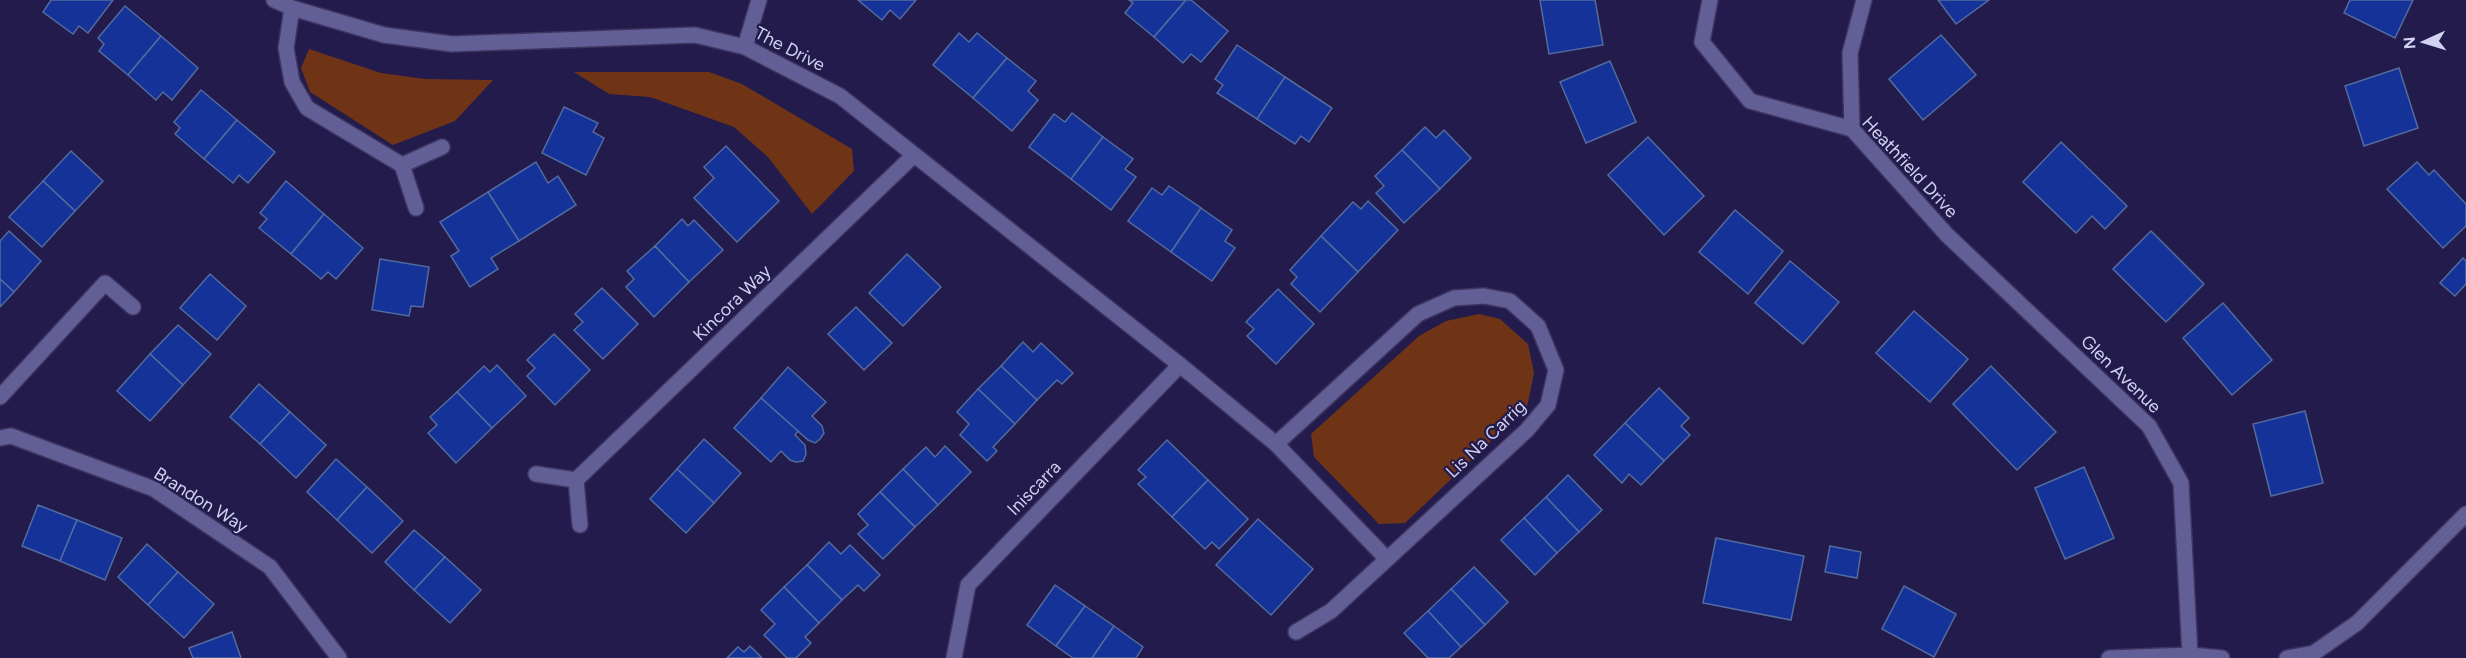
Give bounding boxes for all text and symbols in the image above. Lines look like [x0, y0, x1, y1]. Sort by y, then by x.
north arrow [2394, 12, 2454, 72]
street label: The Drive [751, 22, 829, 76]
text: N [2400, 36, 2419, 50]
street label: Heathfield Drive [1857, 112, 1963, 222]
street label: Kincora Way [688, 260, 776, 346]
street label: Glen Avenue [2076, 330, 2166, 418]
street label: Lis Na Carrig [1441, 395, 1531, 483]
street label: Iniscarra [1003, 456, 1065, 520]
street label: Brandon Way [150, 462, 253, 538]

